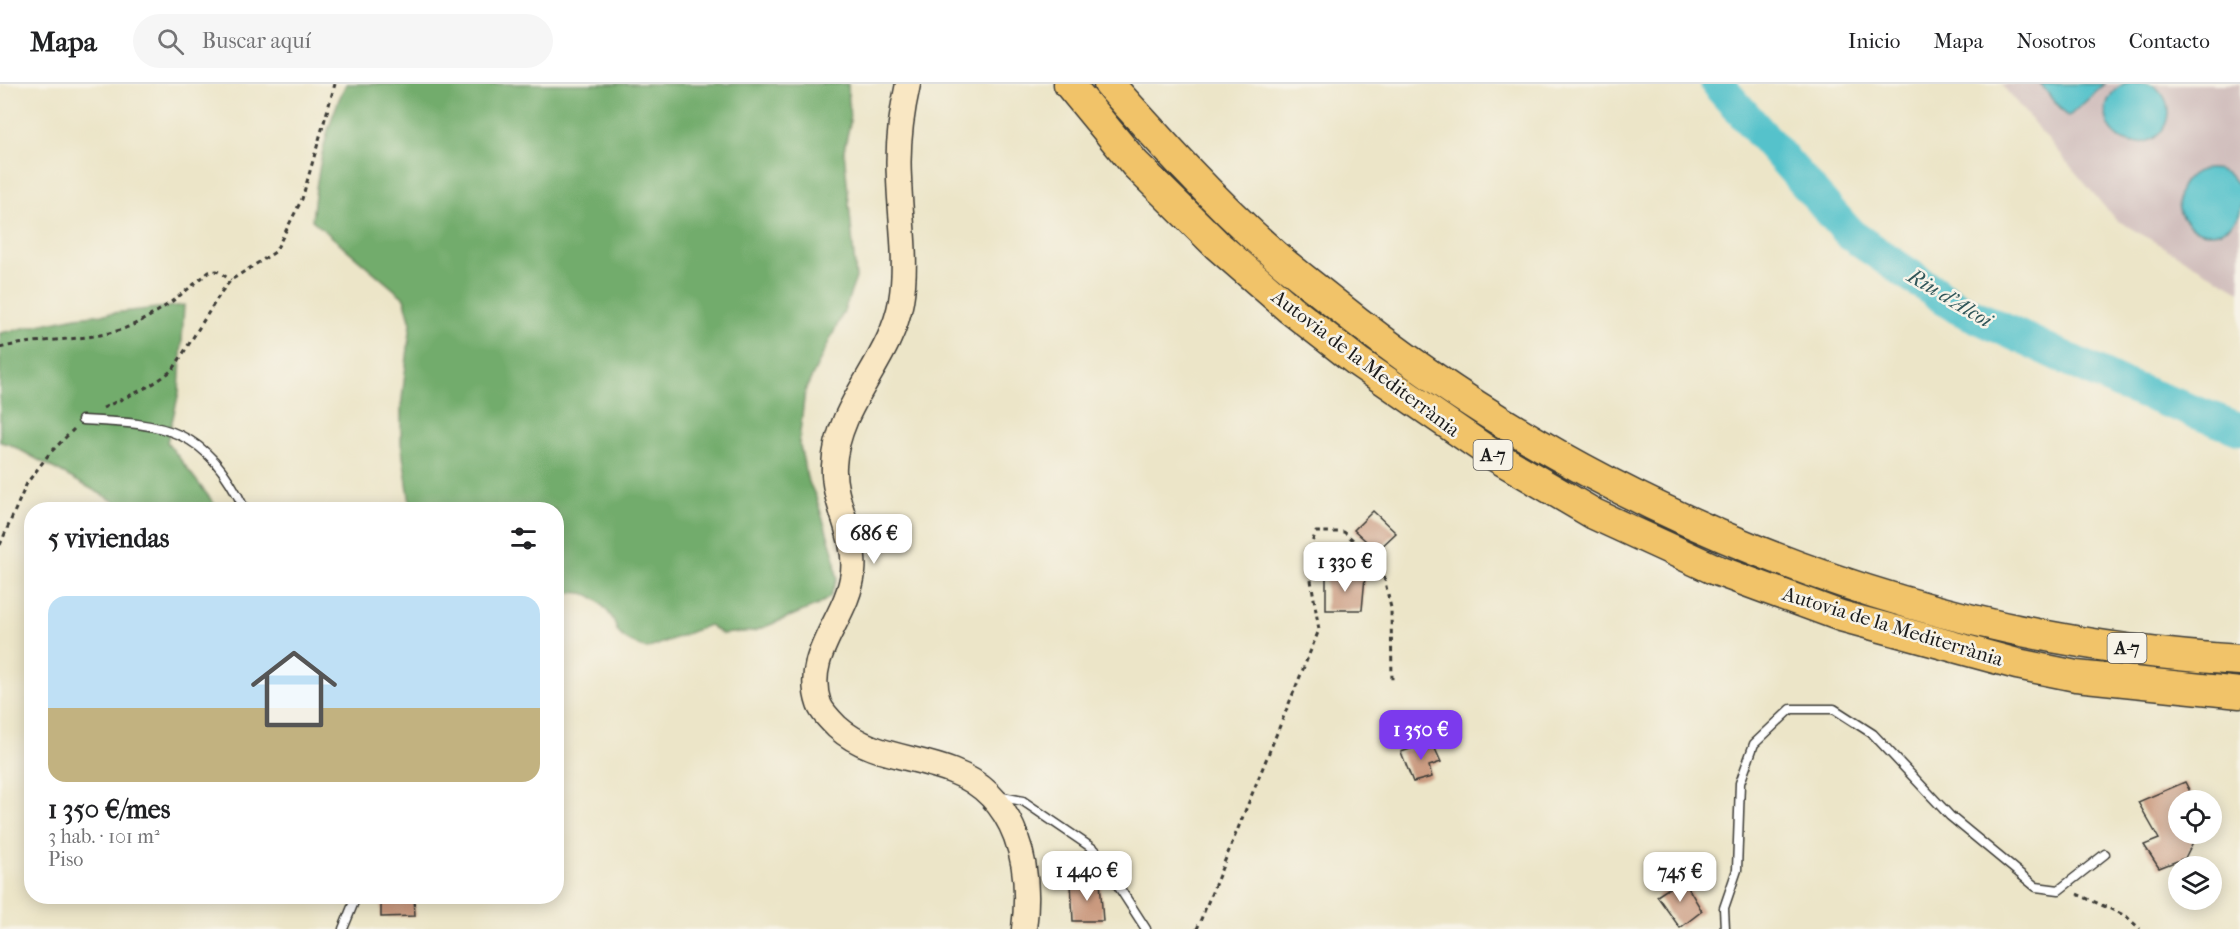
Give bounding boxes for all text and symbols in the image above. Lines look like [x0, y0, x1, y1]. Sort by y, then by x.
search box [133, 14, 553, 68]
text: Mapa [30, 25, 97, 58]
icon: search [154, 25, 187, 58]
text: Buscar aquí [202, 28, 311, 54]
text: Inicio [1848, 29, 1900, 53]
text: Mapa [1933, 29, 1983, 53]
text: Nosotros [2016, 29, 2096, 53]
text: Contacto [2129, 29, 2210, 53]
water label: Riu d'Alcoi [1902, 263, 1998, 333]
street label: Autovia de la Mediterrània [1266, 285, 1465, 442]
road number: A-7 [1474, 440, 1512, 470]
pin: 686 € [832, 514, 916, 565]
icon: filters [507, 522, 540, 555]
text: 686 € [850, 522, 898, 545]
text: 5 viviendas [48, 523, 169, 554]
pin: 1 330 € [1290, 542, 1400, 593]
text: 1 330 € [1317, 550, 1373, 573]
street label: Autovia de la Mediterrània [1779, 582, 2007, 671]
road number: A-7 [2108, 633, 2146, 663]
icon: home [240, 635, 348, 743]
pin: 1 350 € [1366, 710, 1476, 761]
text: 1 350 € [1393, 718, 1449, 741]
map controls [2168, 790, 2222, 910]
button: locate [2168, 790, 2222, 844]
text: 1 350 €/mes [48, 794, 170, 825]
text: 3 hab. · 101 m² [48, 825, 160, 848]
text: Piso [48, 848, 84, 871]
pin: 1 440 € [1032, 851, 1142, 902]
pin: 745 € [1638, 852, 1722, 903]
button: layers [2168, 856, 2222, 910]
text: 1 440 € [1056, 859, 1118, 882]
text: 745 € [1657, 860, 1703, 883]

